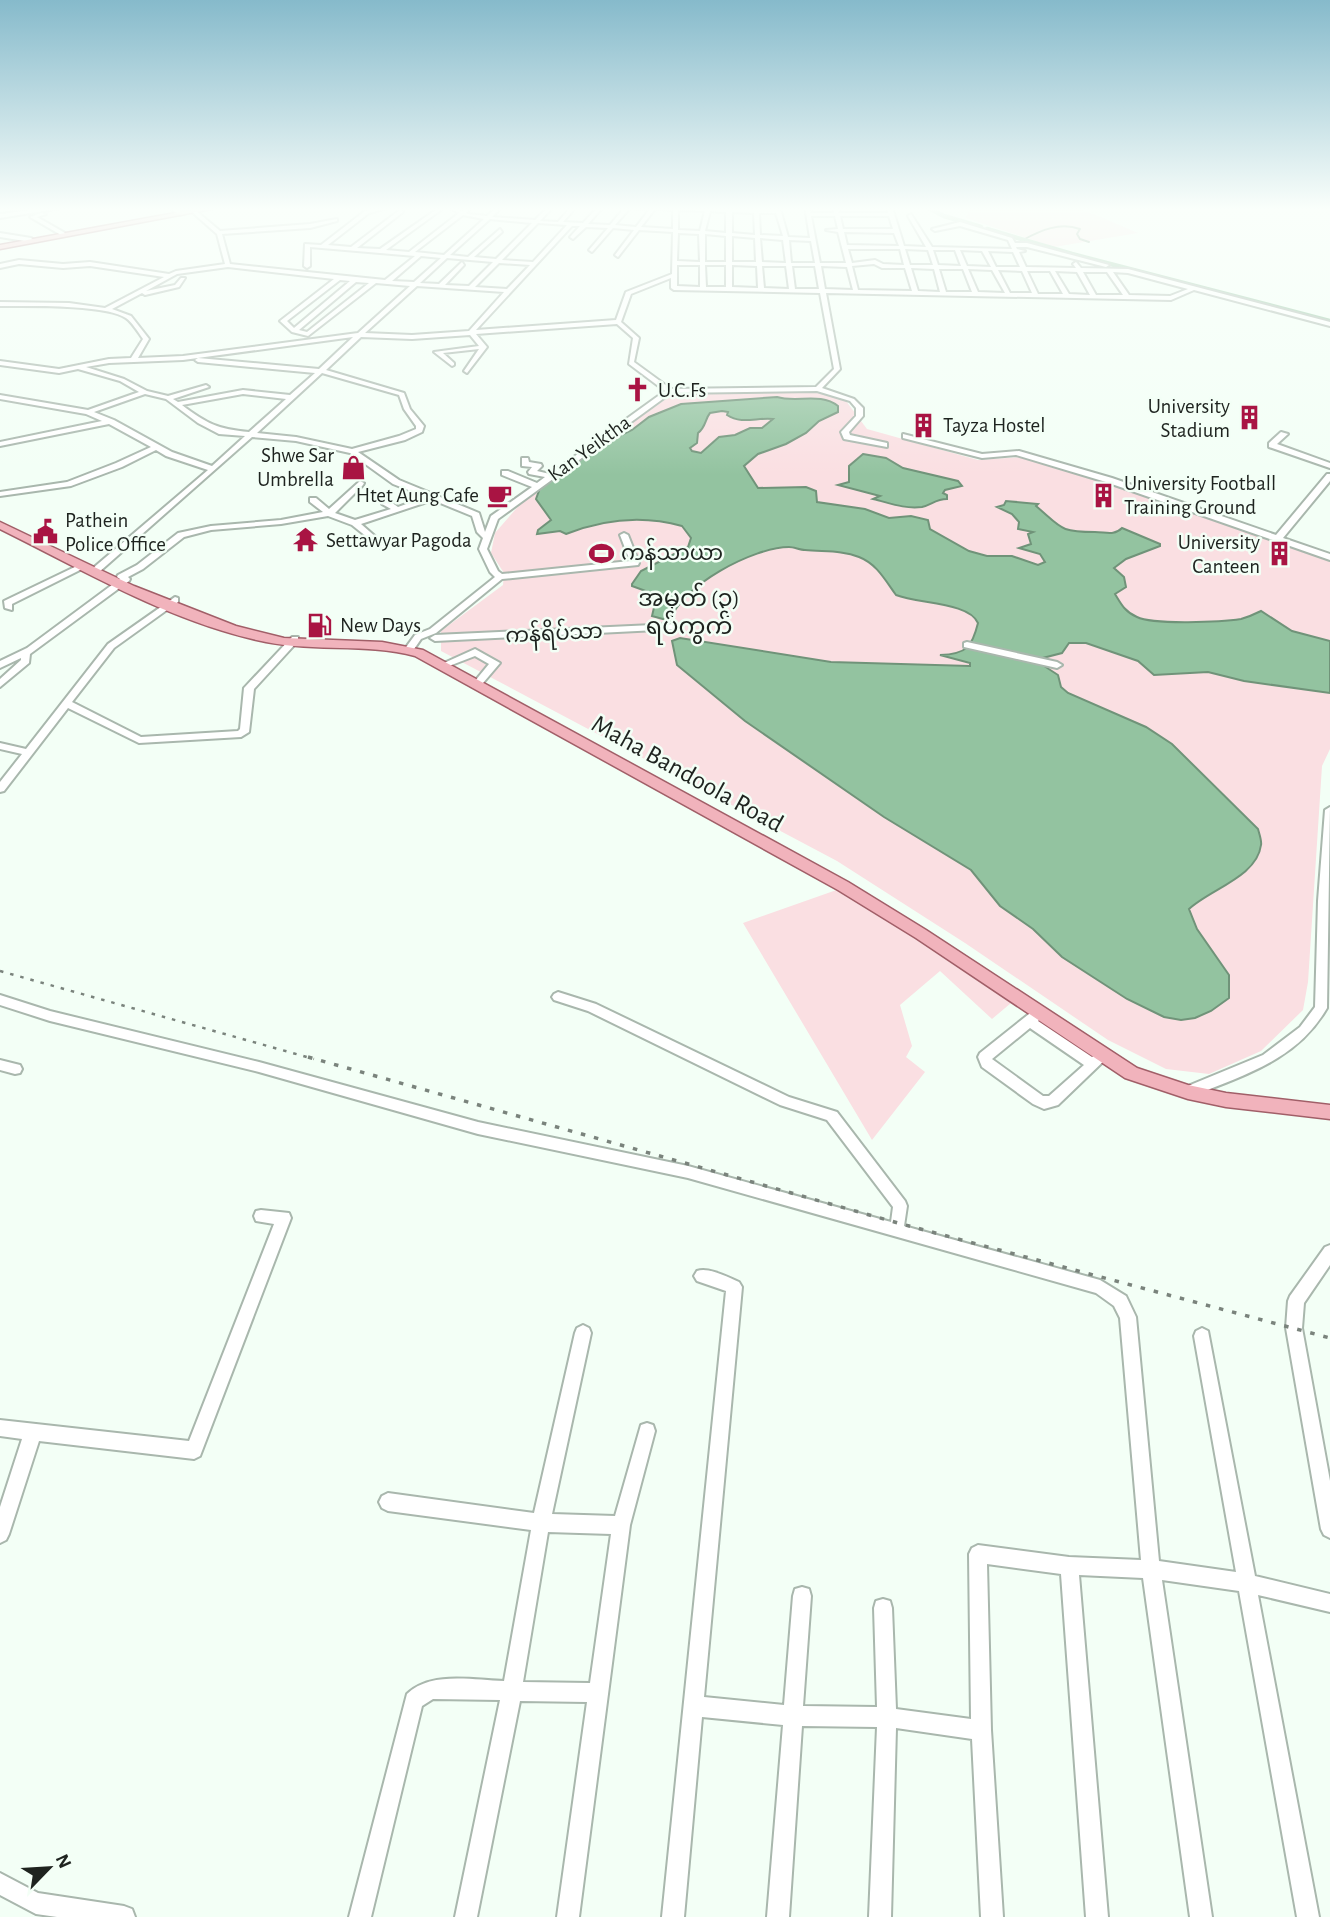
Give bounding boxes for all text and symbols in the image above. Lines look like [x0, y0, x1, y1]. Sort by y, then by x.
church icon: U.C.Fs [624, 376, 652, 404]
place label: U.C.Fs [658, 380, 706, 401]
place label: University Stadium [1148, 396, 1230, 441]
building icon: University Stadium [1236, 404, 1264, 432]
street label: Kan Yeiktha [544, 411, 635, 485]
building icon: Tayza Hostel [909, 411, 937, 439]
place label: Tayza Hostel [943, 415, 1045, 436]
place label: Shwe Sar Umbrella [257, 445, 334, 490]
shop icon: Shwe Sar Umbrella [340, 453, 368, 481]
place label: University Football Training Ground [1124, 473, 1276, 518]
cafe icon: Htet Aung Cafe [485, 481, 513, 509]
building icon: University Football Training Ground [1090, 481, 1118, 509]
place label: Htet Aung Cafe [356, 485, 479, 506]
place label: Pathein Police Office [65, 510, 166, 555]
public building icon: Pathein Police Office [31, 518, 59, 546]
temple icon: Settawyar Pagoda [292, 526, 320, 554]
place label: Settawyar Pagoda [326, 530, 472, 551]
place label: University Canteen [1178, 532, 1260, 577]
place label: ကန်သာယာ [621, 537, 723, 570]
sports icon: ကန်သာယာ [587, 539, 615, 567]
building icon: University Canteen [1266, 540, 1294, 568]
district label: အမှတ် (၃) ရပ်ကွက် [638, 582, 740, 645]
fuel station icon: New Days [306, 611, 334, 639]
street label: ကန်ရိပ်သာ [504, 614, 604, 653]
place label: New Days [340, 615, 421, 636]
street label: Maha Bandoola Road [587, 710, 788, 837]
north arrow [14, 1833, 84, 1903]
text: N [52, 1851, 74, 1871]

